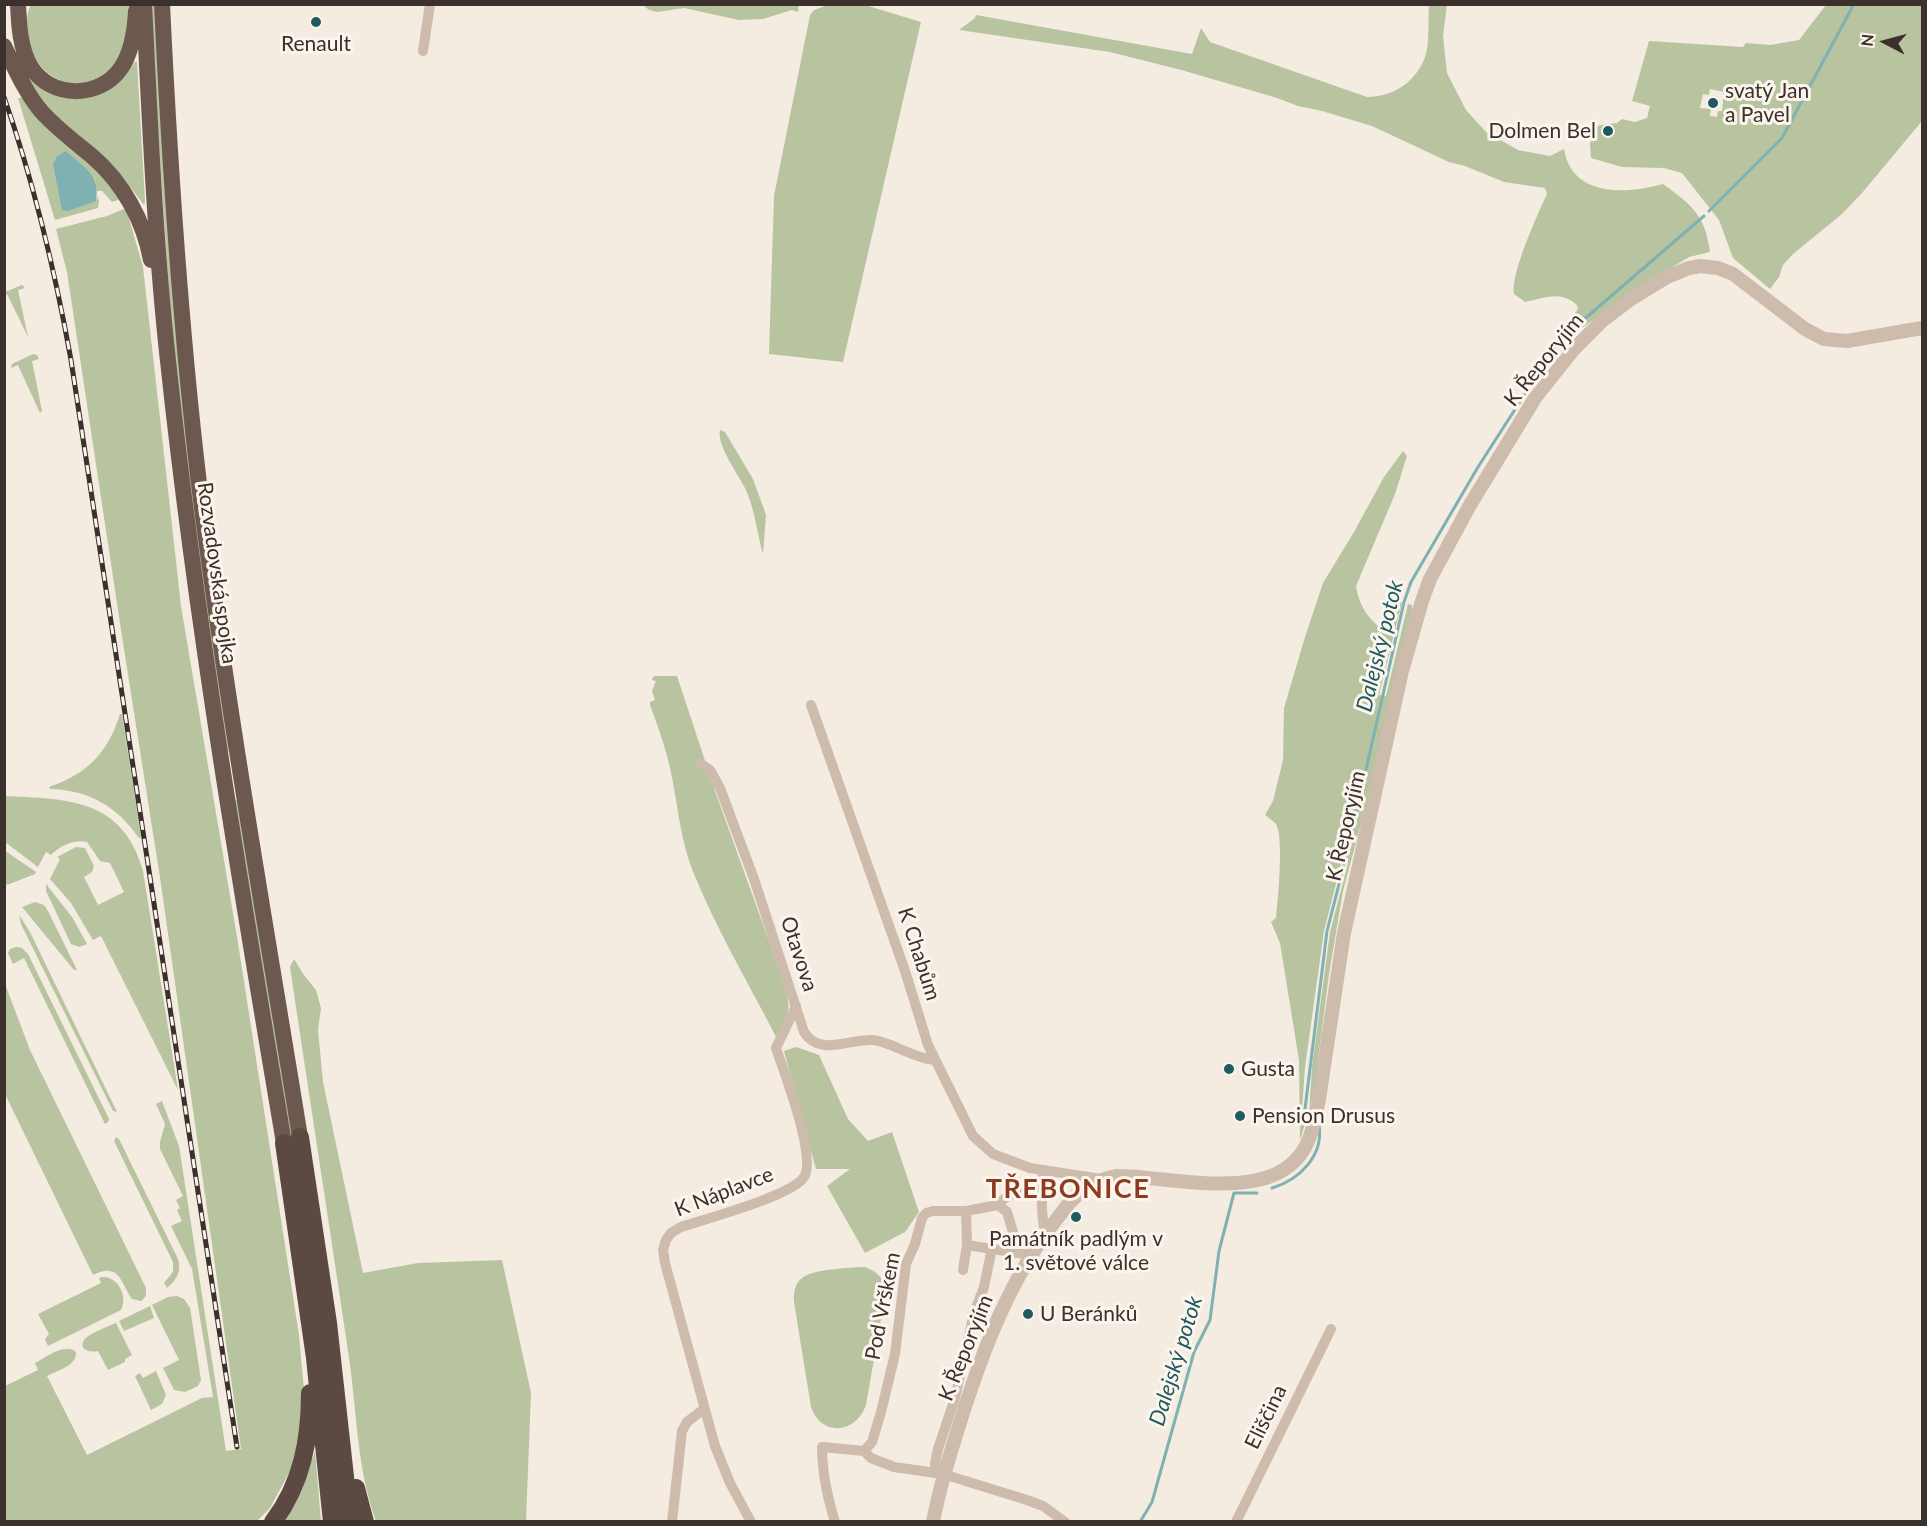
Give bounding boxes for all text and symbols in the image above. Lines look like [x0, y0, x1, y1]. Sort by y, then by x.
north arrow [1855, 12, 1915, 72]
marker: Renault [309, 15, 323, 29]
place label: Renault [281, 31, 351, 57]
text: N [1857, 33, 1877, 47]
place label: svatý Jan a Pavel [1725, 78, 1809, 128]
marker: svatý Jan a Pavel [1706, 96, 1720, 110]
place label: Dolmen Bel [1488, 118, 1596, 144]
marker: Dolmen Bel [1601, 124, 1615, 138]
street label: K Řeporyjím [1499, 308, 1589, 412]
street label: Rozvadovská spojka [192, 481, 242, 665]
water label: Dalejský potok [1351, 578, 1409, 714]
street label: K Řeporyjím [1321, 768, 1371, 884]
street label: K Chabům [892, 904, 946, 1004]
street label: Otavova [775, 913, 823, 995]
place label: Gusta [1241, 1056, 1295, 1082]
marker: Gusta [1222, 1062, 1236, 1076]
place label: Pension Drusus [1252, 1103, 1395, 1129]
marker: Pension Drusus [1233, 1109, 1247, 1123]
street label: K Náplavce [671, 1162, 777, 1222]
district label: TŘEBONICE [986, 1173, 1150, 1205]
marker: Památník padlým v 1. světové válce [1069, 1210, 1083, 1224]
place label: Památník padlým v 1. světové válce [989, 1226, 1163, 1276]
street label: Pod Vrškem [860, 1250, 906, 1362]
street label: K Řeporyjím [933, 1291, 999, 1405]
water label: Dalejský potok [1144, 1293, 1208, 1429]
place label: U Beránků [1040, 1301, 1137, 1327]
marker: U Beránků [1021, 1307, 1035, 1321]
street label: Eliščina [1240, 1381, 1292, 1453]

